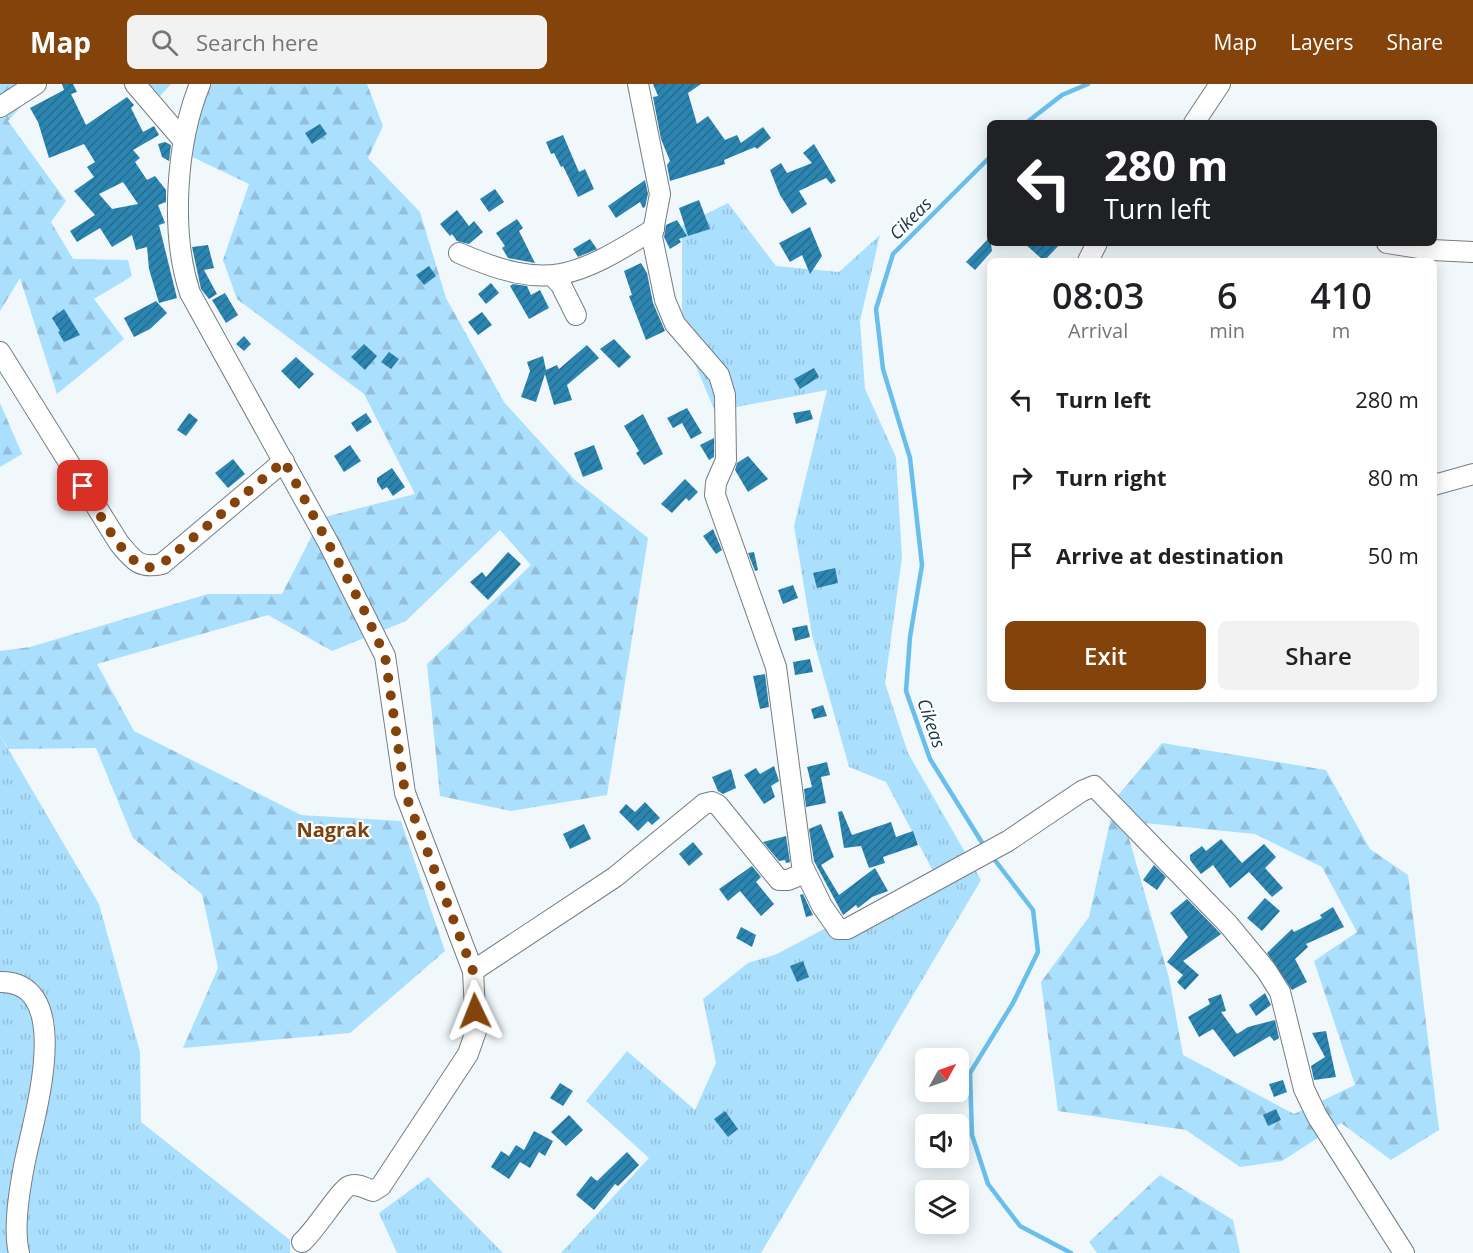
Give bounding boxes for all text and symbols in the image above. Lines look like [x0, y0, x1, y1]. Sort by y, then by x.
search box [127, 15, 547, 69]
text: Map [30, 23, 91, 61]
icon: search [148, 26, 181, 59]
text: Search here [196, 27, 319, 57]
text: Map [1214, 28, 1257, 56]
text: Layers [1290, 28, 1354, 56]
text: Share [1387, 28, 1443, 56]
text: 280 m [1104, 136, 1228, 193]
icon: left [1005, 144, 1083, 222]
text: Turn left [1104, 190, 1211, 227]
water label: Cikeas [884, 191, 937, 244]
text: 08:03 [1052, 271, 1144, 320]
text: 6 [1217, 271, 1238, 320]
text: 410 [1310, 271, 1372, 320]
text: Arrival [1068, 317, 1128, 344]
text: min [1209, 317, 1245, 344]
text: m [1332, 317, 1350, 344]
icon: left [1005, 383, 1038, 416]
text: Turn left [1056, 384, 1151, 414]
text: 280 m [1355, 384, 1419, 414]
pin [57, 460, 108, 511]
icon: right [1005, 461, 1038, 494]
text: Turn right [1056, 462, 1167, 492]
text: 80 m [1368, 462, 1419, 492]
icon: arrive [66, 469, 99, 502]
icon: arrive [1005, 539, 1038, 572]
text: Arrive at destination [1056, 540, 1284, 570]
text: 50 m [1368, 540, 1419, 570]
button: Exit [1005, 621, 1206, 690]
button: Share [1218, 621, 1419, 690]
water label: Cikeas [912, 695, 952, 751]
district label: Nagrak [296, 816, 370, 843]
position arrow [443, 979, 507, 1043]
north arrow [915, 1048, 969, 1102]
map controls [915, 1048, 969, 1234]
button: sound [915, 1114, 969, 1168]
button: layers [915, 1180, 969, 1234]

